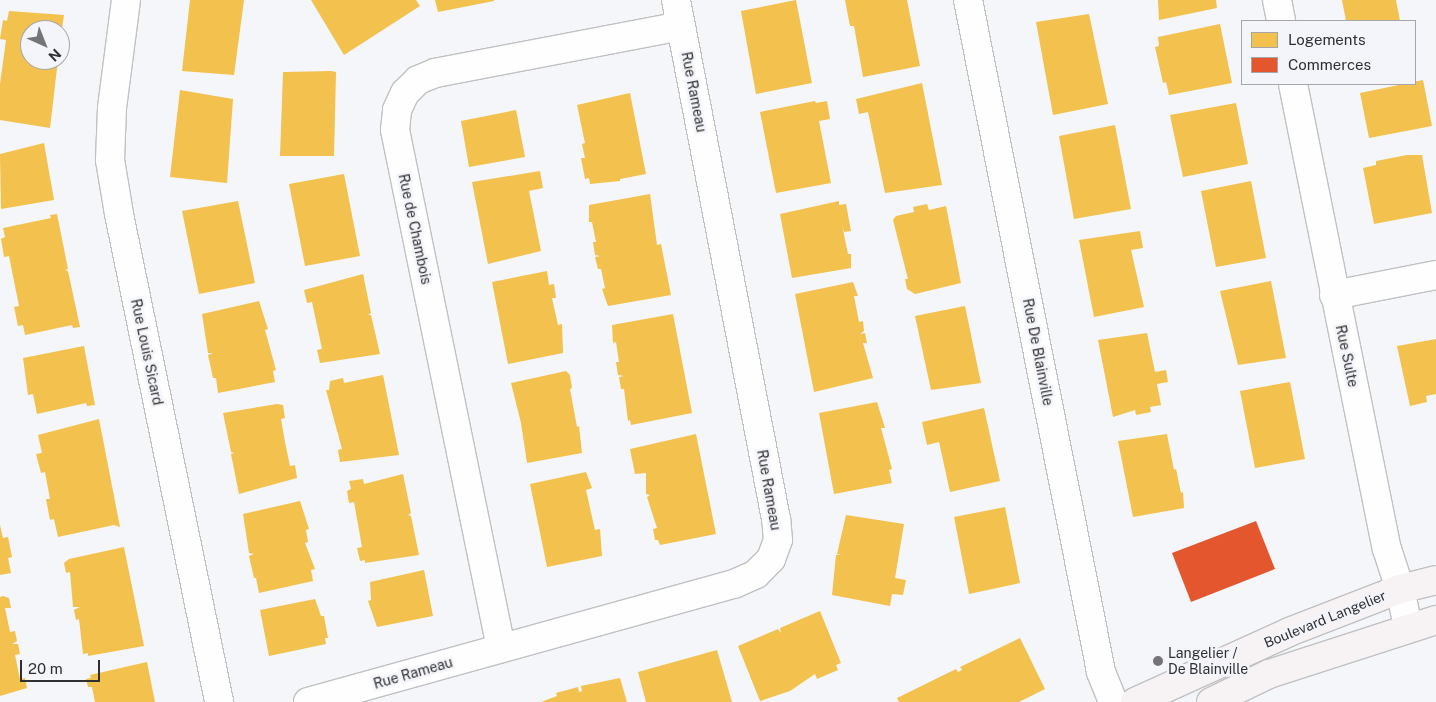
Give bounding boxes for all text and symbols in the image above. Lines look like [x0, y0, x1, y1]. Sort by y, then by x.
north arrow [20, 20, 70, 70]
legend [1241, 20, 1416, 85]
text: Logements [1288, 31, 1366, 48]
text: N [45, 46, 64, 65]
street label: Rue Rameau [678, 50, 710, 134]
text: Commerces [1288, 56, 1371, 73]
street label: Rue de Chambois [395, 172, 435, 286]
street label: Rue Louis Sicard [128, 297, 166, 407]
street label: Rue De Blainville [1019, 297, 1057, 407]
street label: Rue Sulte [1332, 323, 1362, 389]
street label: Rue Rameau [754, 448, 784, 532]
street label: Boulevard Langelier [1262, 587, 1388, 651]
place label: Langelier / De Blainville [1168, 645, 1248, 678]
scale bar [22, 650, 102, 682]
street label: Rue Rameau [371, 654, 455, 692]
marker: Langelier / De Blainville [1152, 655, 1164, 667]
text: 20 m [28, 660, 63, 677]

